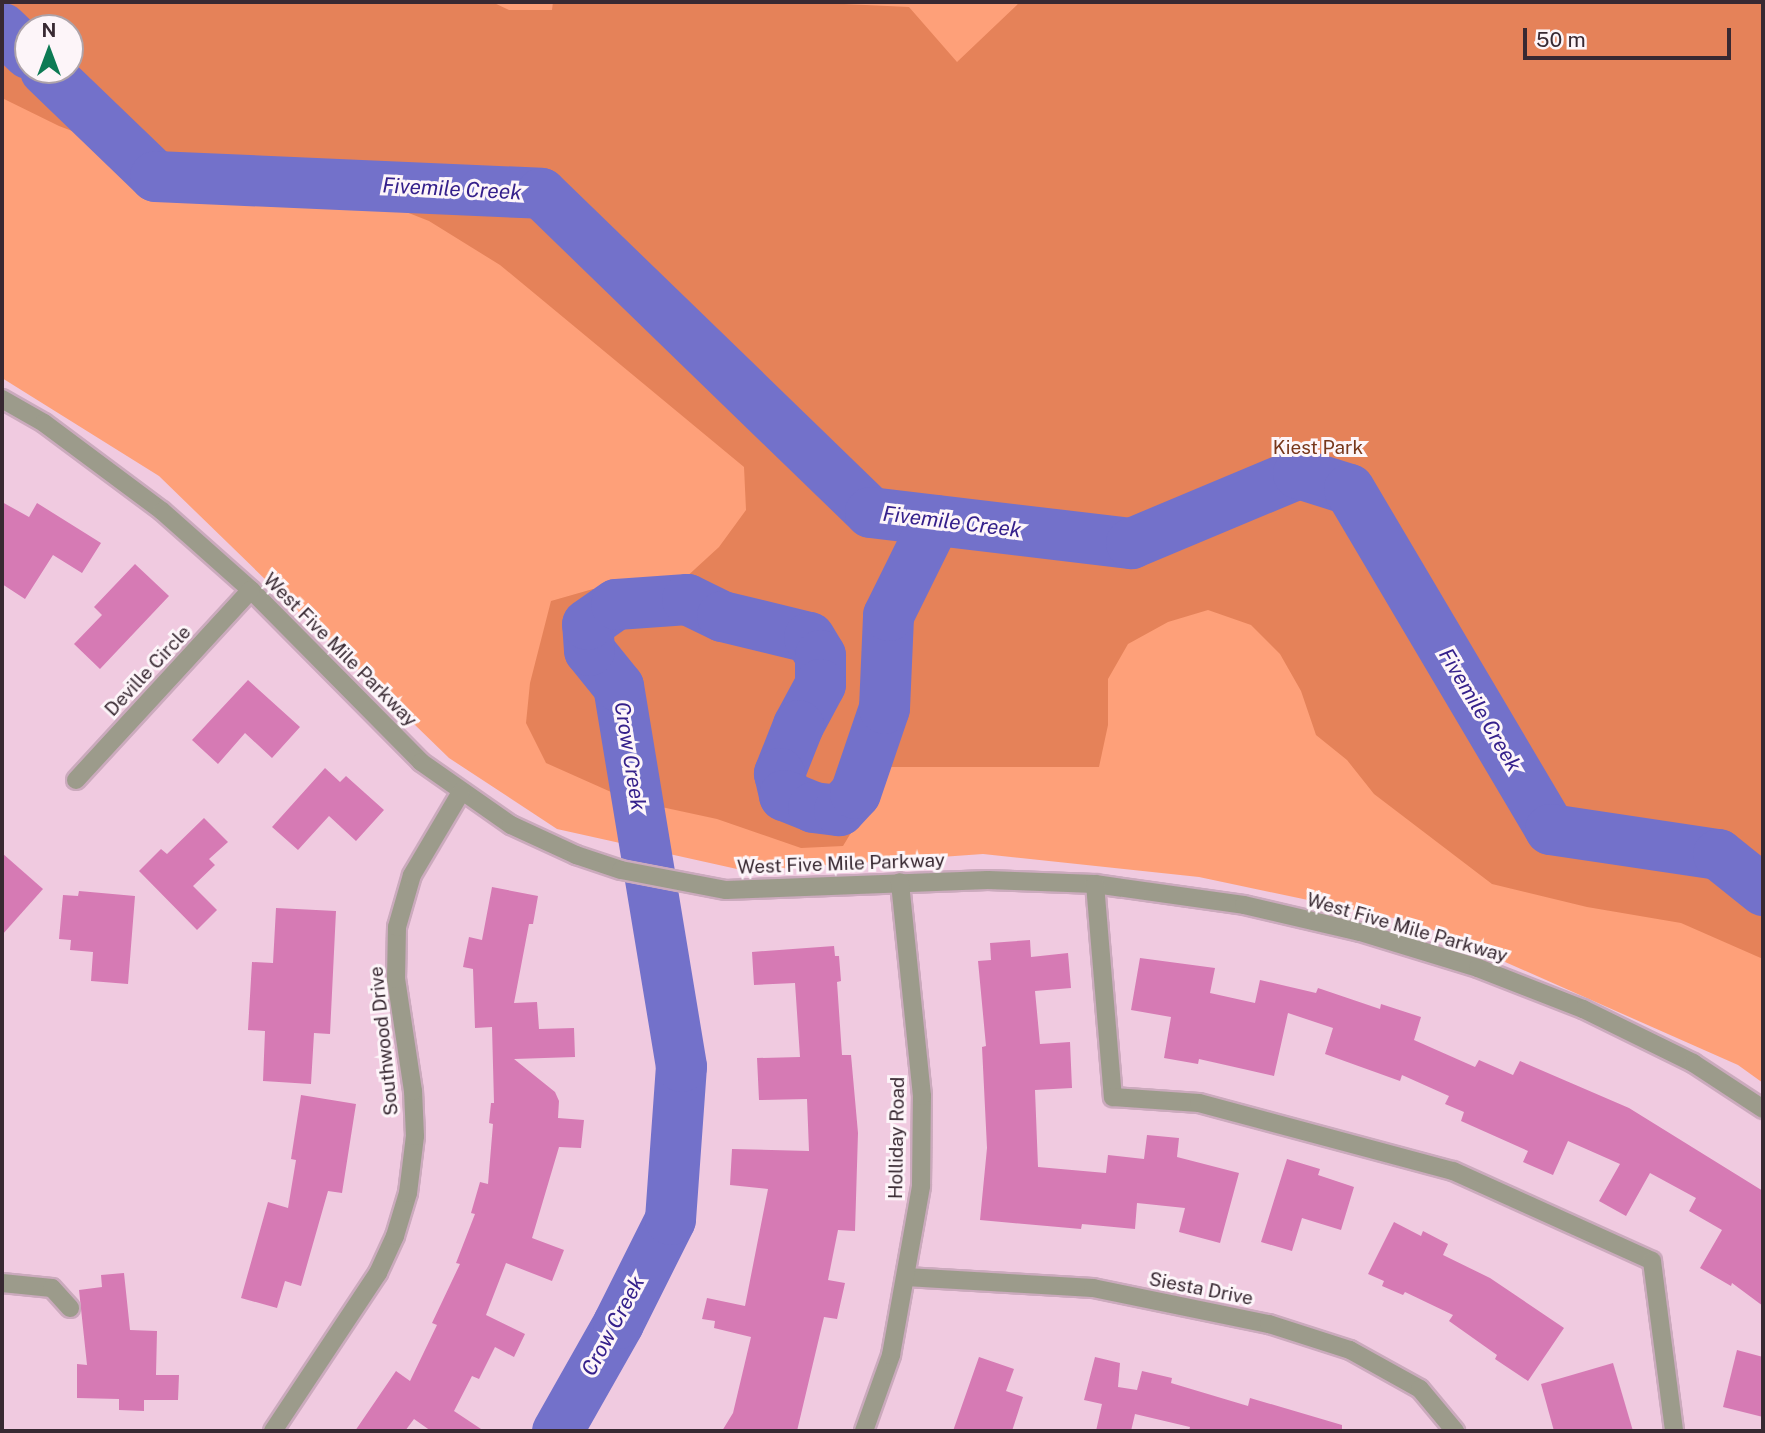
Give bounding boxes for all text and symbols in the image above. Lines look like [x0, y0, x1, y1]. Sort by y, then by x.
north arrow [14, 14, 84, 84]
scale bar [1527, 14, 1735, 58]
text: N [42, 19, 56, 41]
text: 50 m [1536, 27, 1586, 52]
water label: Fivemile Creek [382, 173, 522, 205]
park label: Kiest Park [1273, 437, 1363, 459]
water label: Fivemile Creek [881, 501, 1023, 543]
street label: West Five Mile Parkway [258, 568, 422, 732]
street label: Deville Circle [100, 621, 196, 721]
water label: Fivemile Creek [1433, 644, 1527, 776]
water label: Crow Creek [609, 700, 651, 812]
street label: West Five Mile Parkway [737, 849, 945, 879]
street label: West Five Mile Parkway [1304, 888, 1510, 968]
street label: Southwood Drive [365, 965, 403, 1117]
street label: Holliday Road [885, 1077, 909, 1199]
street label: Siesta Drive [1147, 1268, 1255, 1310]
water label: Crow Creek [576, 1272, 650, 1380]

